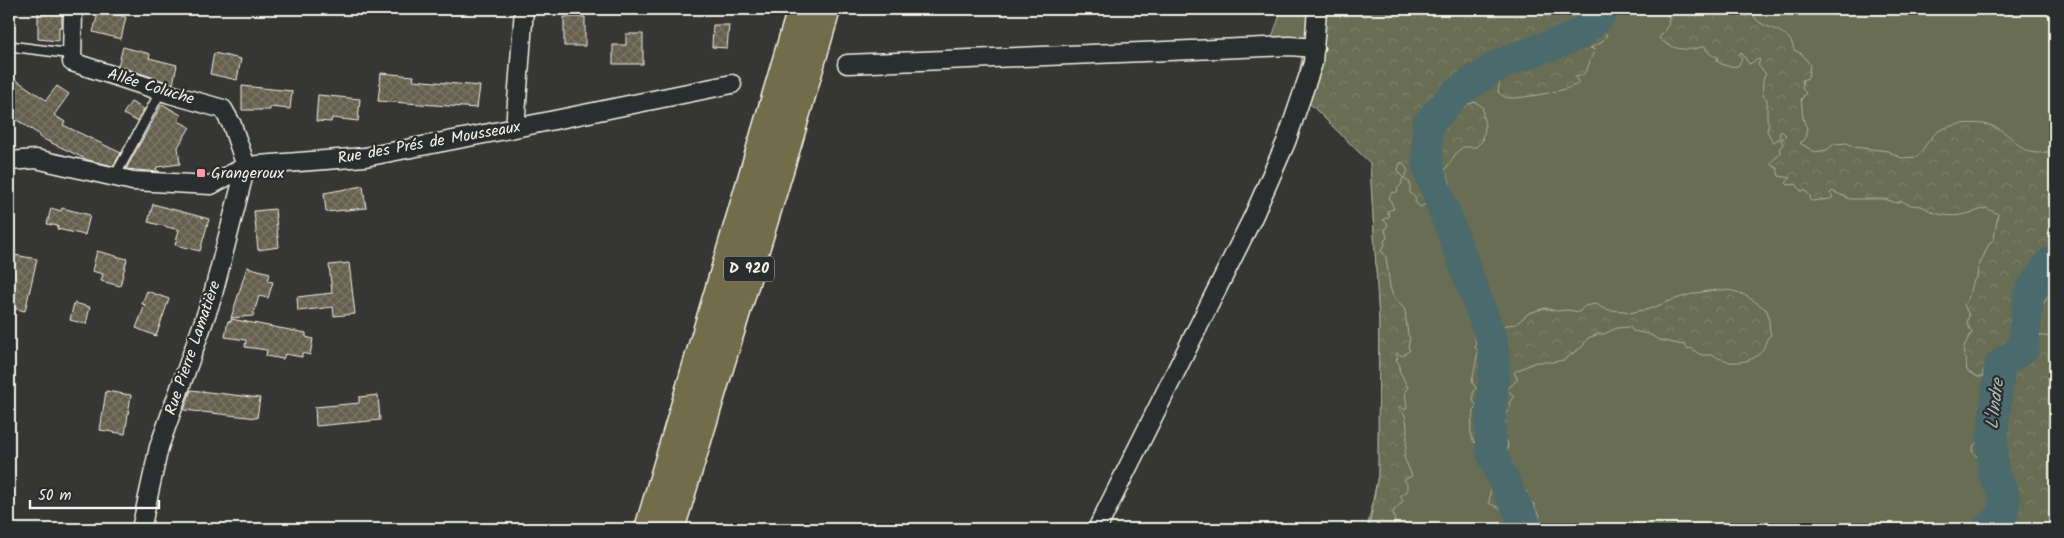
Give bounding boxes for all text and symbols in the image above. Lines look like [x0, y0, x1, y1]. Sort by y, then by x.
street label: Allée Coluche [105, 62, 197, 112]
street label: Rue des Prés de Mousseaux [336, 114, 524, 171]
place label: Grangeroux [211, 161, 285, 186]
marker: Grangeroux [195, 167, 207, 179]
road number: D 920 [724, 256, 774, 282]
street label: Rue Pierre Lamatière [158, 277, 228, 419]
water label: L'Indre [1979, 375, 2014, 431]
scale bar [30, 478, 159, 510]
text: 50 m [38, 484, 72, 508]

